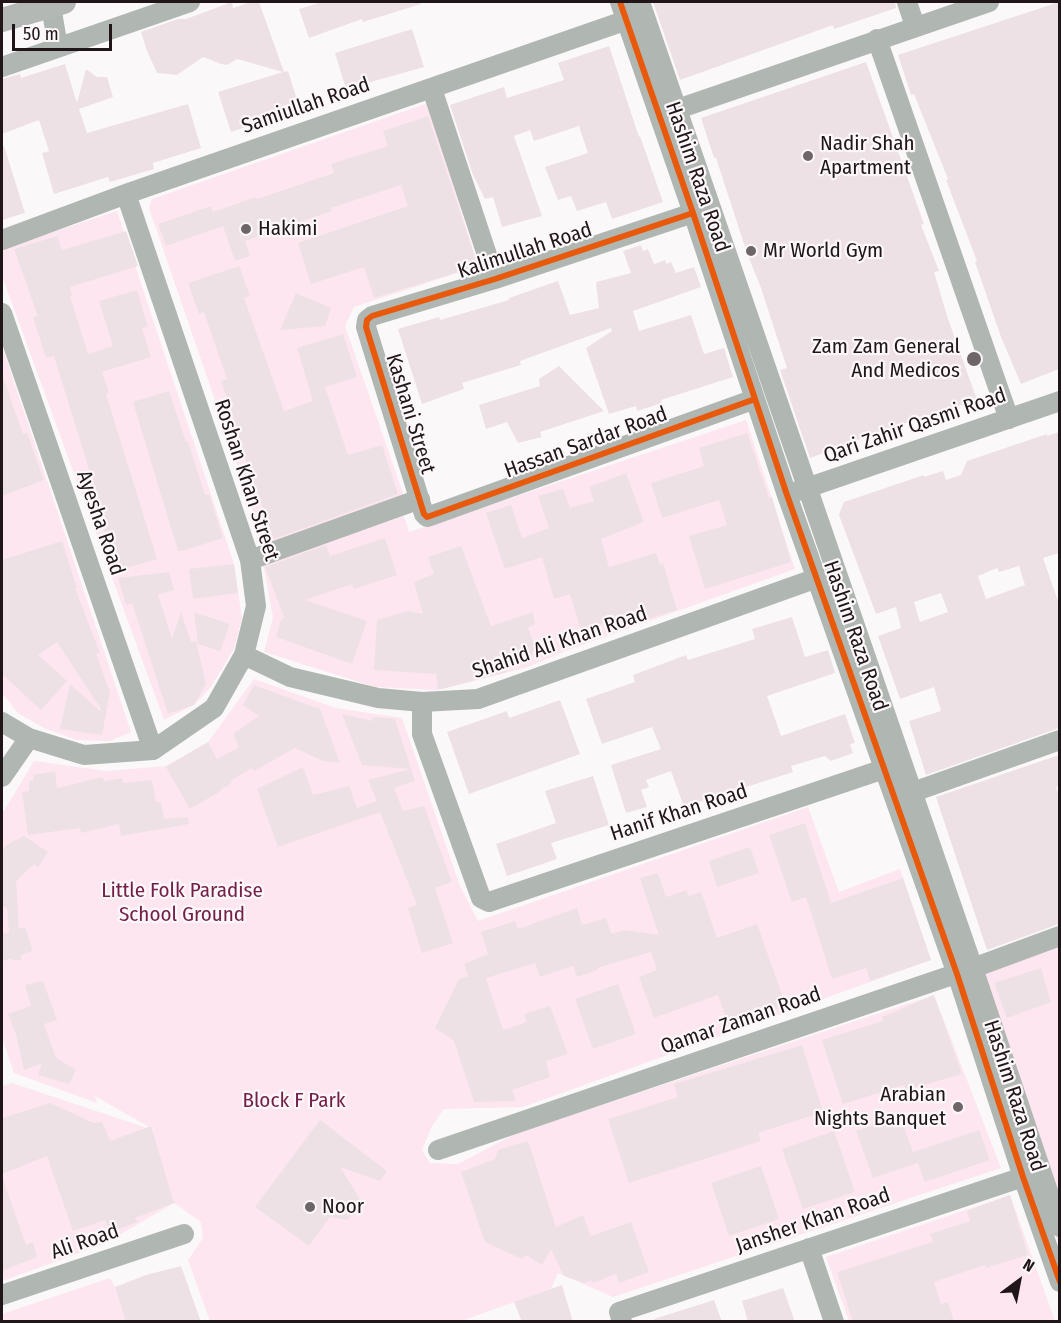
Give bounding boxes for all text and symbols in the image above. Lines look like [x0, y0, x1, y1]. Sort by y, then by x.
scale bar [15, 12, 116, 50]
text: 50 m [23, 23, 59, 45]
street label: Samiullah Road [239, 72, 373, 140]
street label: Hashim Raza Road [659, 98, 735, 256]
place label: Nadir Shah Apartment [820, 131, 915, 181]
marker: Nadir Shah Apartment [801, 149, 815, 163]
place label: Hakimi [258, 216, 318, 242]
street label: Kalimullah Road [455, 217, 595, 285]
marker: Hakimi [239, 222, 253, 236]
place label: Mr World Gym [763, 238, 883, 264]
marker: Mr World Gym [744, 244, 758, 258]
place label: Zam Zam General And Medicos [812, 334, 960, 384]
marker: Zam Zam General And Medicos [965, 350, 983, 368]
street label: Kashani Street [380, 351, 440, 477]
street label: Qari Zahir Qasmi Road [820, 383, 1010, 469]
street label: Roshan Khan Street [208, 396, 284, 564]
street label: Hassan Sardar Road [501, 402, 671, 484]
street label: Ayesha Road [70, 467, 130, 579]
street label: Hashim Raza Road [817, 557, 893, 715]
street label: Shahid Ali Khan Road [469, 601, 651, 685]
street label: Hanif Khan Road [607, 779, 751, 847]
park label: Little Folk Paradise School Ground [101, 878, 263, 928]
street label: Qamar Zaman Road [658, 982, 824, 1060]
street label: Hashim Raza Road [978, 1017, 1050, 1175]
place label: Arabian Nights Banquet [814, 1082, 946, 1132]
park label: Block F Park [242, 1088, 346, 1114]
marker: Arabian Nights Banquet [951, 1100, 965, 1114]
street label: Jansher Khan Road [732, 1183, 894, 1259]
place label: Noor [322, 1194, 364, 1220]
marker: Noor [303, 1200, 317, 1214]
street label: Ali Road [48, 1219, 122, 1265]
north arrow [989, 1251, 1049, 1311]
text: N [1020, 1255, 1038, 1276]

